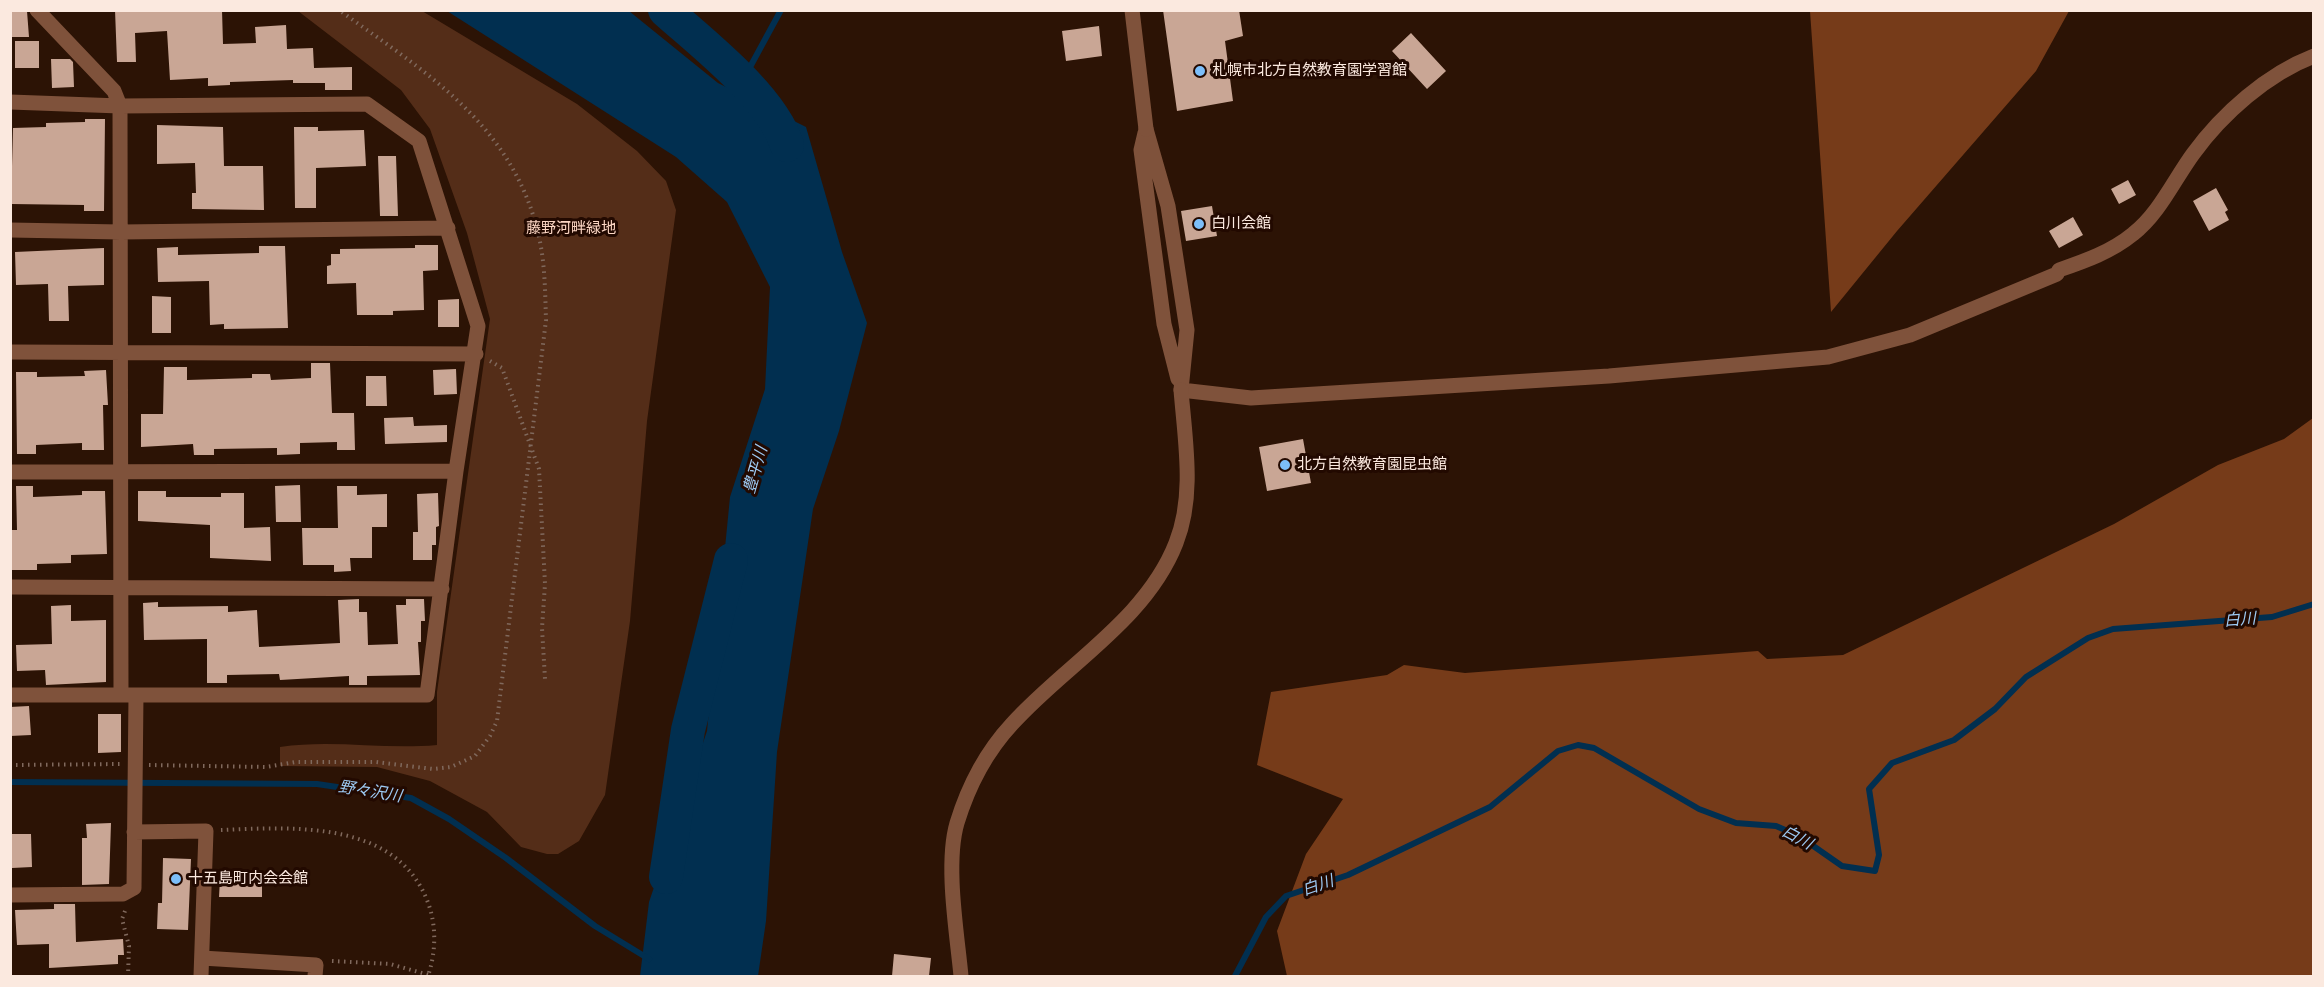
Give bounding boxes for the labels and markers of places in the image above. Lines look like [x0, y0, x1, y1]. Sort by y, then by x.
place label: 札幌市北方自然教育園学習館 [1212, 62, 1407, 80]
marker: 札幌市北方自然教育園学習館 [1193, 64, 1207, 78]
place label: 白川会館 [1211, 215, 1271, 233]
marker: 白川会館 [1192, 217, 1206, 231]
place label: 北方自然教育園昆虫館 [1297, 456, 1447, 474]
marker: 北方自然教育園昆虫館 [1278, 458, 1292, 472]
place label: 十五島町内会会館 [188, 870, 308, 888]
marker: 十五島町内会会館 [169, 872, 183, 886]

